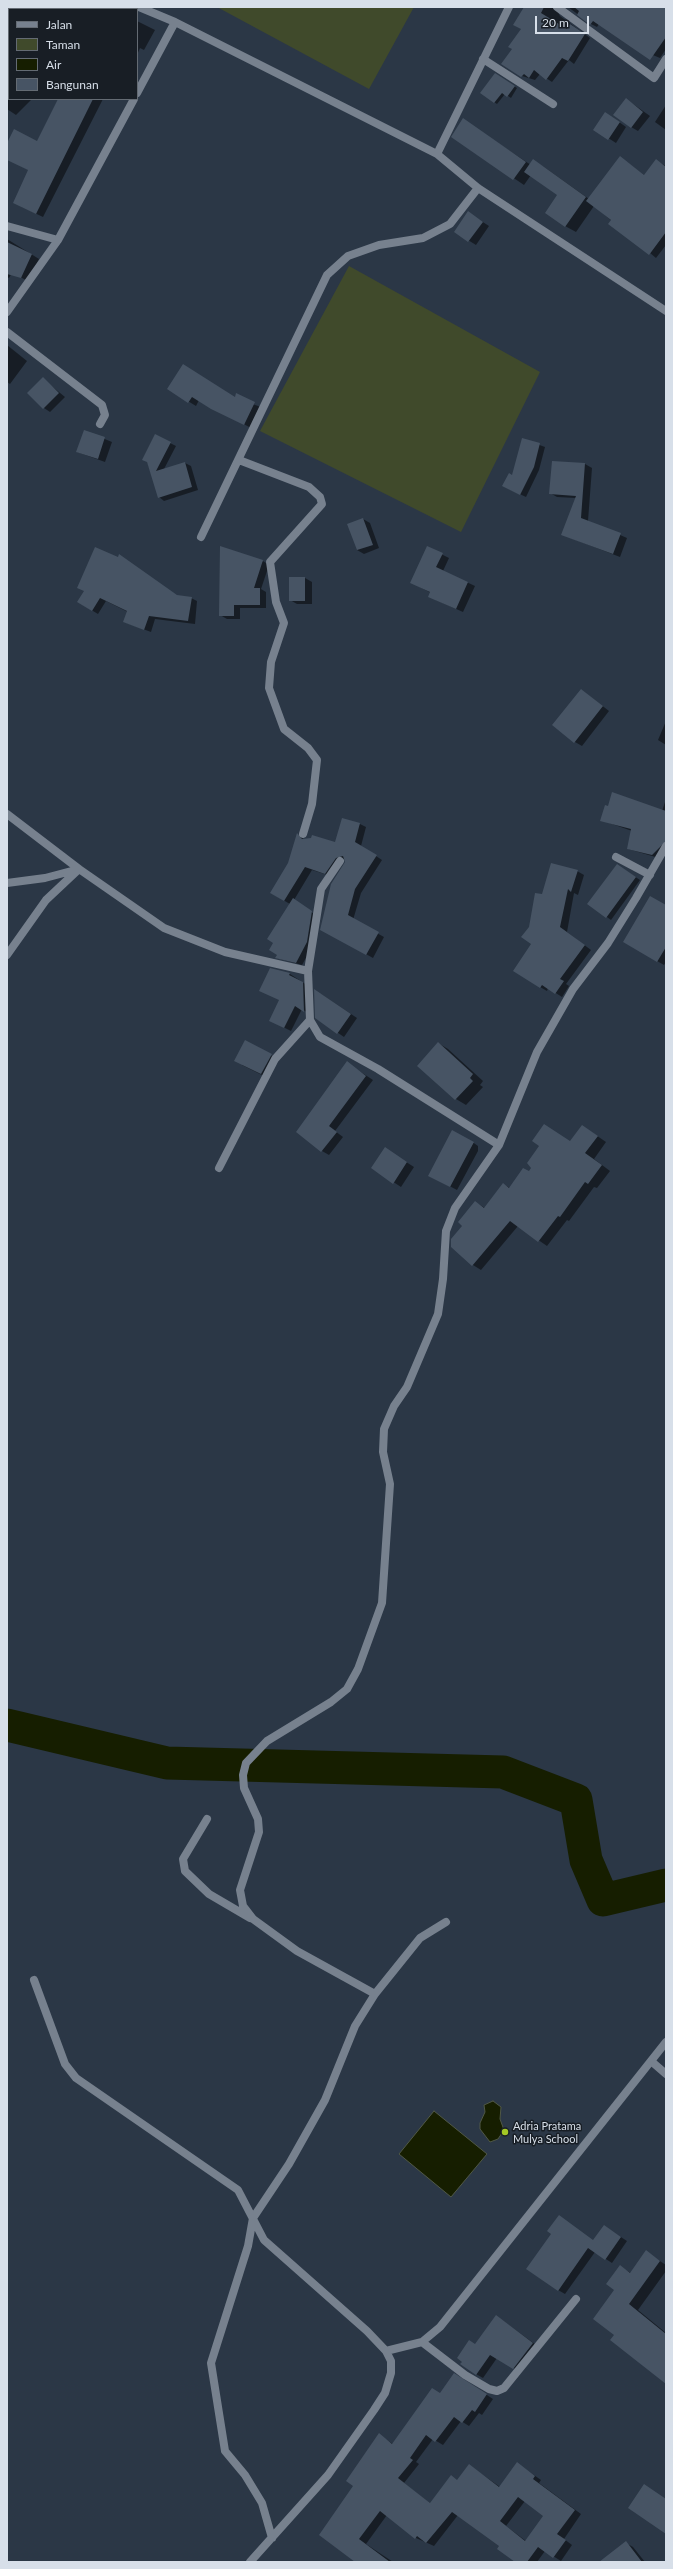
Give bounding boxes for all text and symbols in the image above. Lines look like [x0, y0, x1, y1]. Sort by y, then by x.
legend [8, 8, 138, 100]
scale bar [537, 8, 591, 34]
text: 20 m [542, 15, 569, 30]
text: Jalan [46, 17, 72, 32]
text: Taman [46, 37, 80, 52]
text: Air [46, 57, 61, 72]
text: Bangunan [46, 77, 99, 92]
place label: Adria Pratama Mulya School [513, 2119, 581, 2145]
marker: Adria Pratama Mulya School [500, 2127, 510, 2137]

